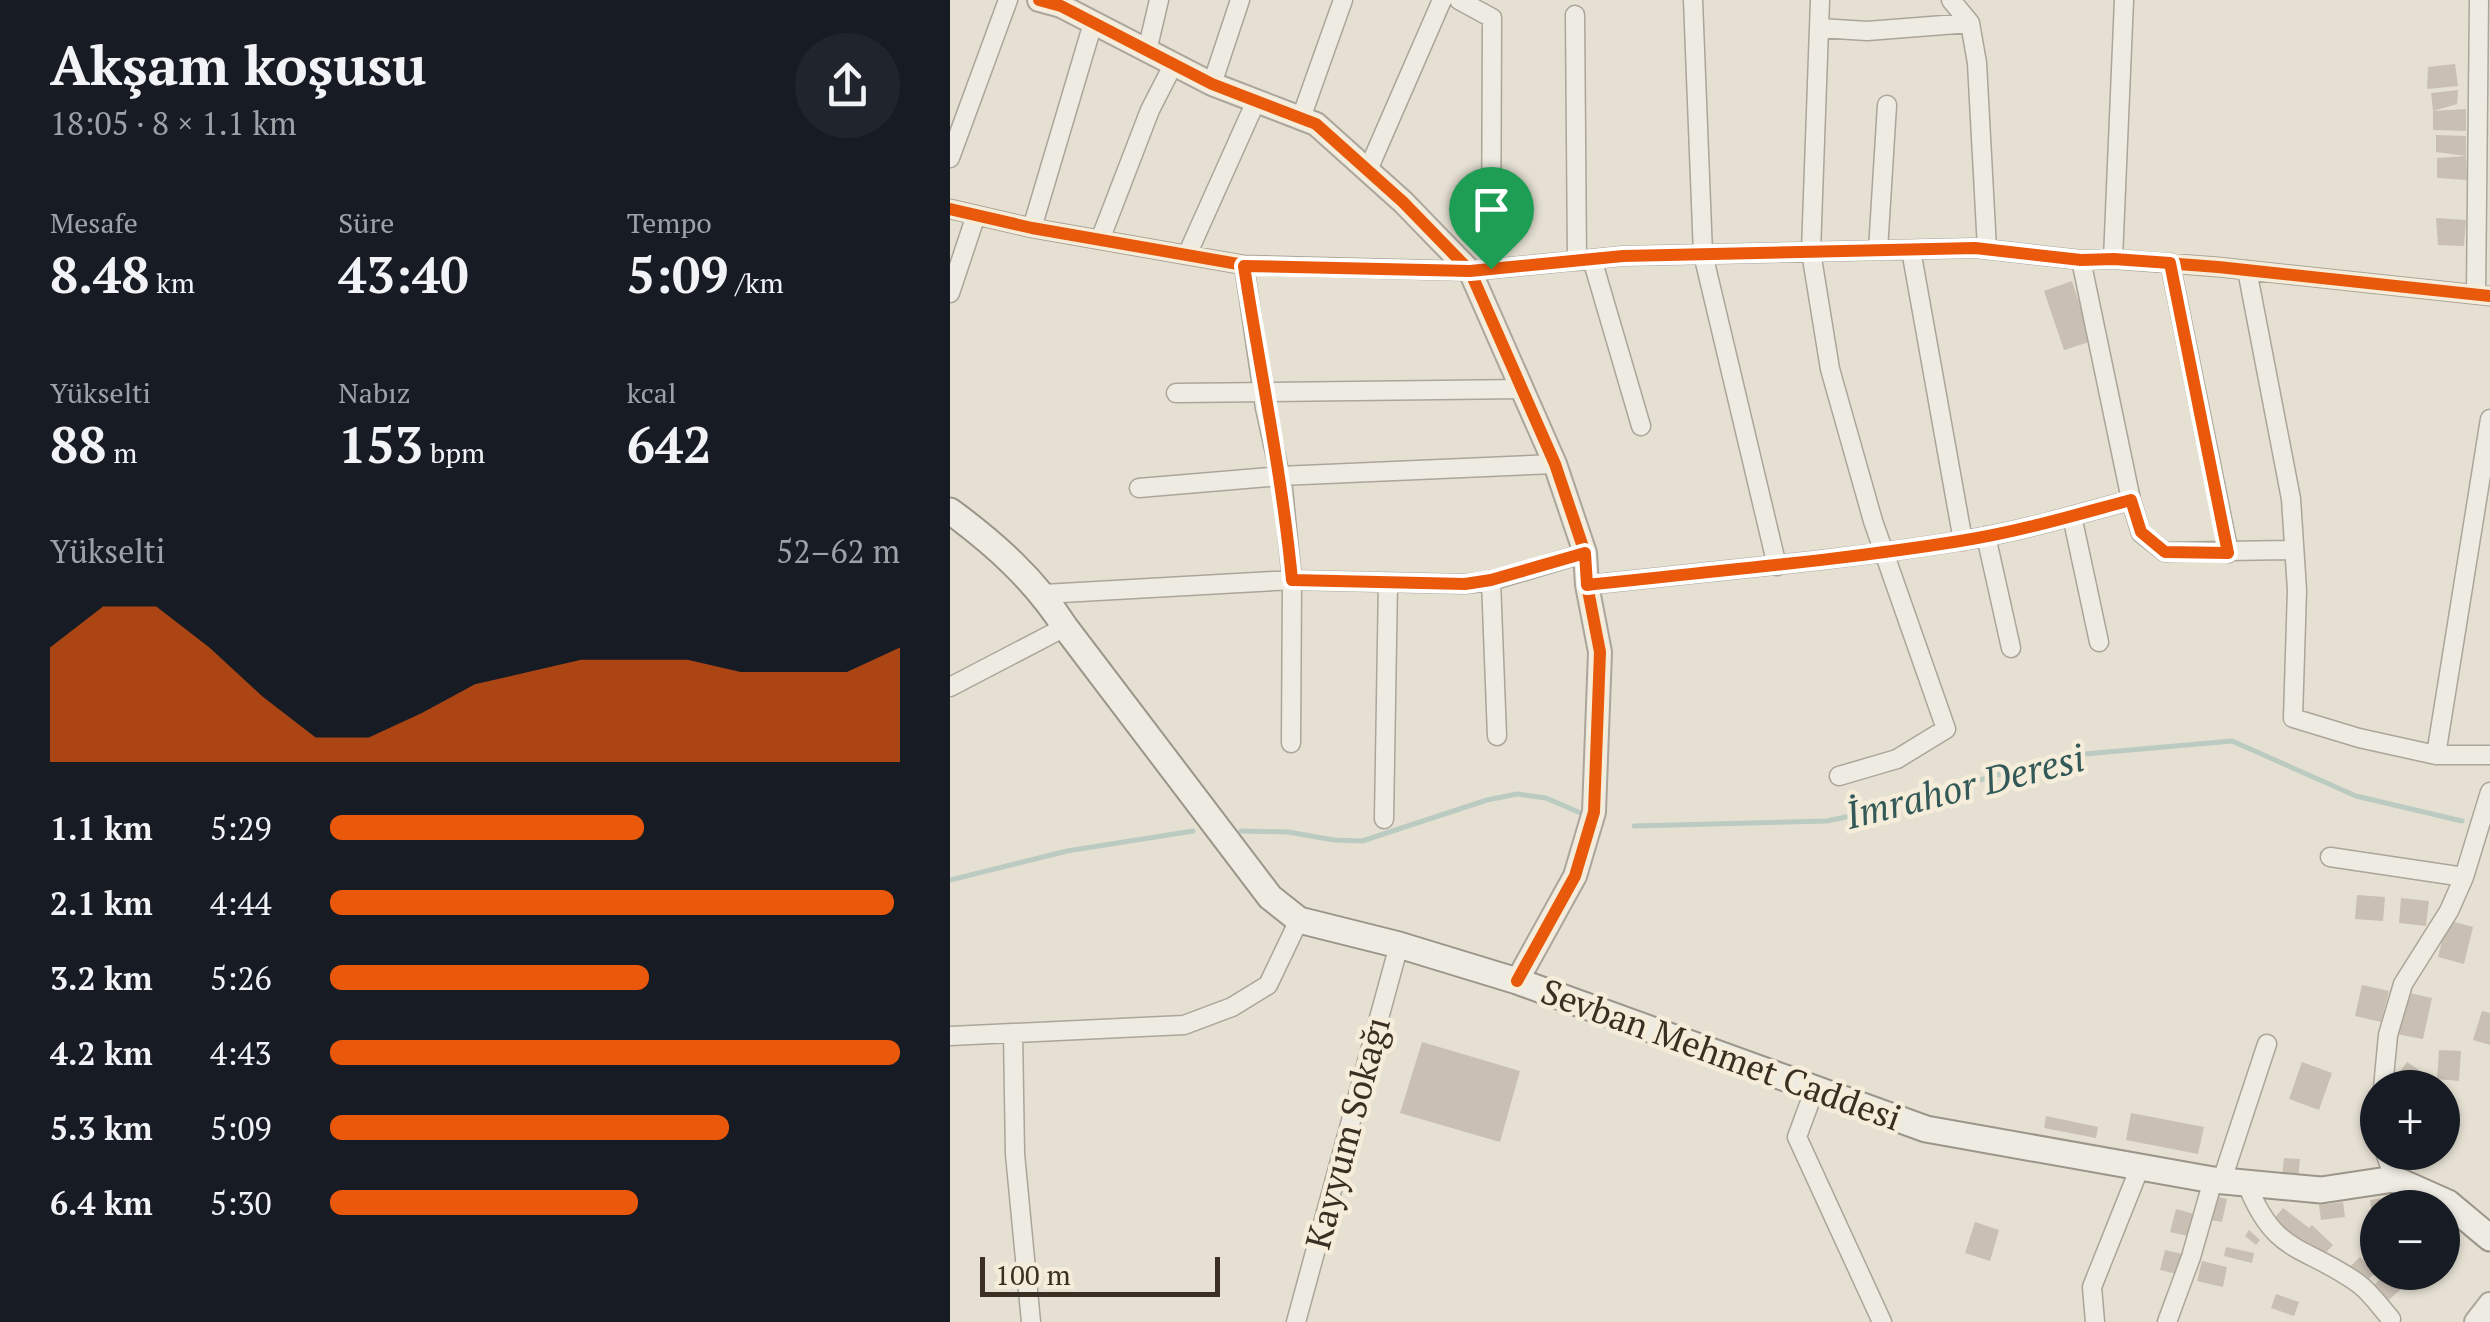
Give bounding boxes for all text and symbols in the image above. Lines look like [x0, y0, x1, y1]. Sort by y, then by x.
text: Akşam koşusu [50, 28, 426, 101]
button: share [795, 33, 900, 138]
text: 18:05 · 8 × 1.1 km [50, 102, 297, 144]
pin [1449, 167, 1534, 270]
icon: arrive [1464, 182, 1519, 237]
text: Mesafe [50, 204, 138, 241]
text: Süre [338, 204, 394, 241]
text: Tempo [627, 204, 712, 241]
text: 8.48 [50, 241, 150, 307]
text: 43:40 [338, 241, 468, 307]
text: 5:09 [627, 241, 729, 307]
text: km [150, 264, 195, 301]
text: /km [729, 264, 784, 301]
text: Yükselti [50, 374, 151, 411]
text: Nabız [338, 374, 410, 411]
text: kcal [627, 374, 676, 411]
text: 88 [50, 411, 107, 477]
text: 153 [338, 411, 423, 477]
text: 642 [627, 411, 711, 477]
text: m [107, 434, 137, 471]
text: bpm [423, 434, 485, 471]
text: Yükselti [50, 530, 165, 572]
text: 52–62 m [776, 530, 900, 572]
water label: İmrahor Deresi [1839, 732, 2090, 840]
text: 1.1 km [50, 807, 153, 849]
text: 5:29 [210, 807, 272, 849]
text: 2.1 km [50, 882, 153, 924]
text: 4:44 [210, 882, 272, 924]
text: 3.2 km [50, 957, 153, 999]
text: 5:26 [210, 957, 272, 999]
street label: Sevban Mehmet Caddesi [1535, 968, 1908, 1141]
street label: Kayyum Sokağı [1294, 1012, 1400, 1254]
text: 4.2 km [50, 1032, 153, 1074]
text: 4:43 [210, 1032, 272, 1074]
map controls [2360, 1070, 2460, 1290]
button: + [2360, 1070, 2460, 1170]
text: 5.3 km [50, 1107, 153, 1149]
text: 5:09 [210, 1107, 272, 1149]
text: 6.4 km [50, 1182, 153, 1224]
text: 5:30 [210, 1182, 272, 1224]
button: − [2360, 1190, 2460, 1290]
scale bar [980, 1252, 1220, 1296]
text: 100 m [995, 1256, 1071, 1293]

